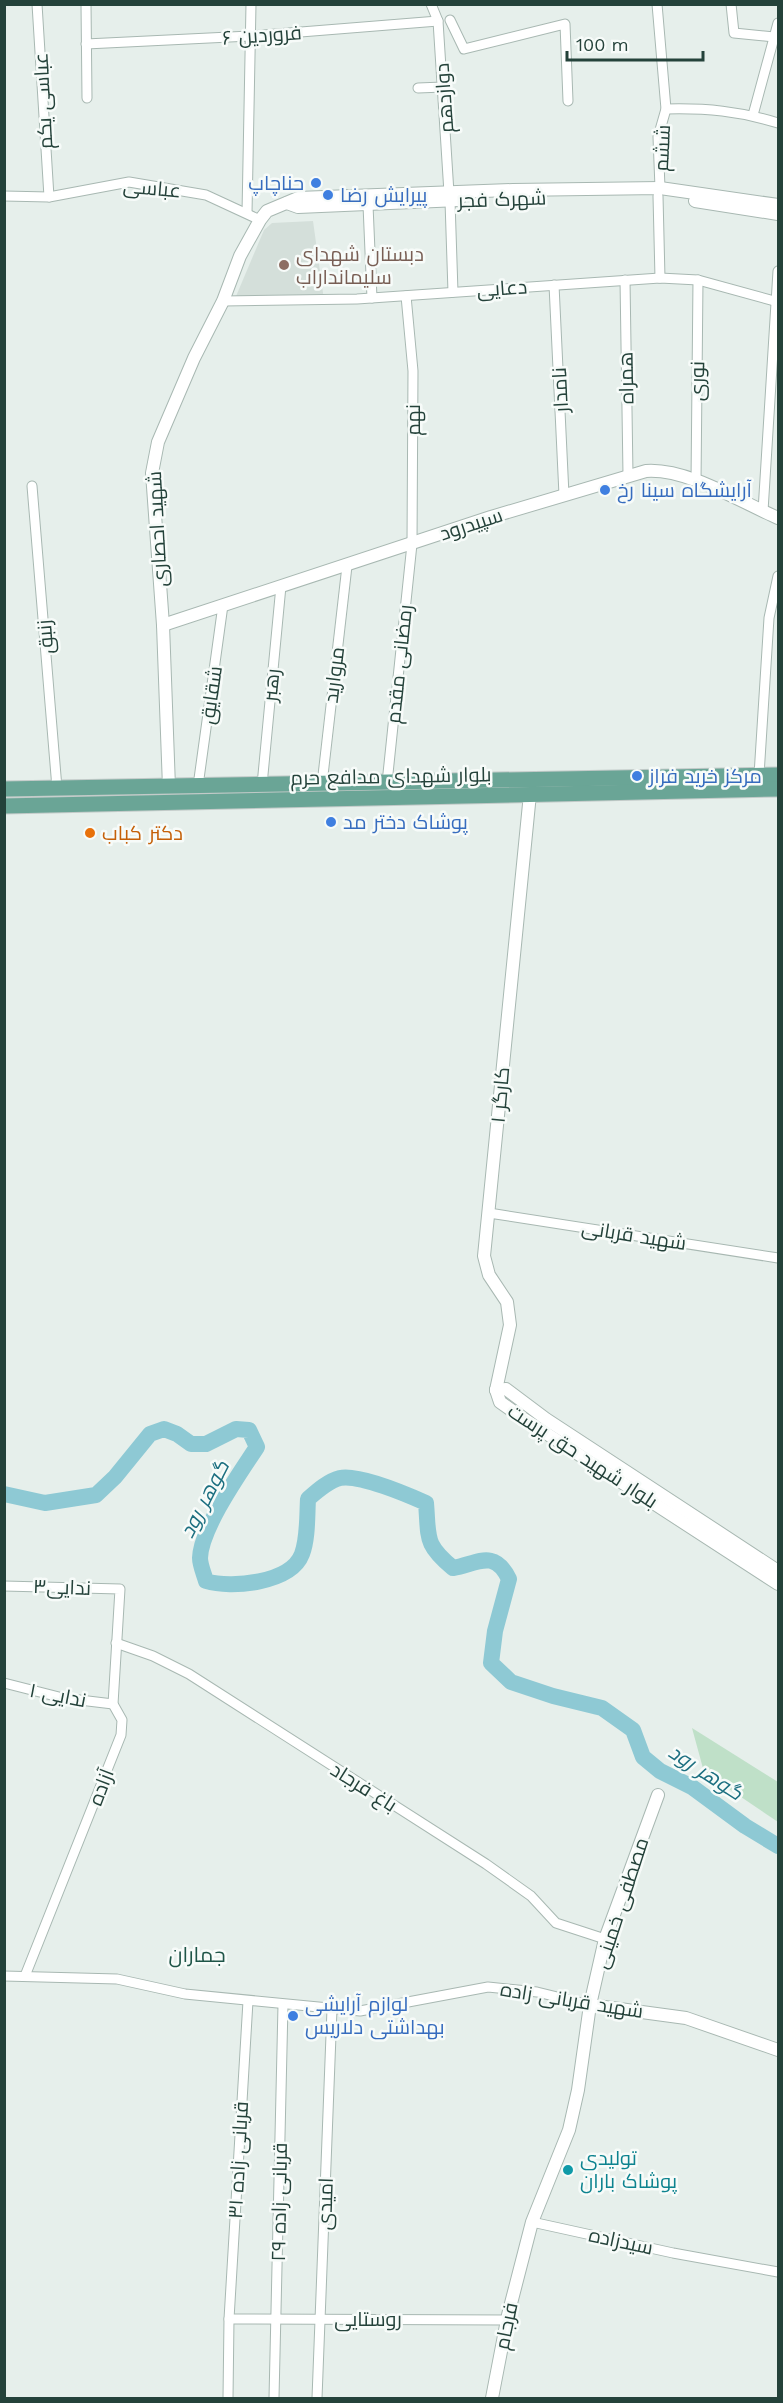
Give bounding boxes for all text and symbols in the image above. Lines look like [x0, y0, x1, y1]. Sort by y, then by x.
street label: فروردین ۶ [221, 20, 303, 51]
scale bar [567, 24, 704, 62]
text: 100 m [576, 34, 629, 55]
street label: عباسی یکم [28, 52, 60, 150]
street label: دوازدهم [430, 62, 460, 134]
street label: ششم [649, 124, 677, 172]
place label: حناچاپ [248, 171, 304, 196]
street label: عباسی [122, 174, 182, 203]
marker: حناچاپ [309, 176, 323, 190]
place label: پیرایش رضا [340, 183, 428, 208]
street label: شهرک فجر [456, 185, 547, 214]
marker: پیرایش رضا [321, 188, 335, 202]
place label: دبستان شهدای سلیمانداراب [296, 242, 424, 289]
marker: دبستان شهدای سلیمانداراب [277, 258, 291, 272]
street label: دعایی [476, 274, 528, 303]
street label: همراه [614, 352, 638, 404]
street label: نوری [685, 361, 710, 401]
street label: نامدار [547, 367, 573, 414]
street label: نهم [401, 404, 427, 436]
street label: شهید احصاری [142, 471, 173, 587]
place label: آرایشگاه سینا رخ [617, 478, 753, 504]
marker: آرایشگاه سینا رخ [598, 483, 612, 497]
street label: سپیدرود [436, 503, 506, 546]
street label: رمضانی مقدم [381, 603, 419, 725]
street label: زنبق [32, 619, 59, 655]
street label: مروارید [319, 646, 349, 704]
street label: شقایق [195, 664, 228, 726]
street label: رهبر [257, 667, 285, 704]
street label: بلوار شهدای مدافع حرم [290, 762, 492, 792]
place label: مرکز خرید فراز [648, 764, 762, 788]
marker: مرکز خرید فراز [630, 769, 644, 783]
place label: پوشاک دختر مد [343, 810, 468, 835]
marker: پوشاک دختر مد [324, 815, 338, 829]
place label: دکتر کباب [102, 821, 183, 845]
marker: دکتر کباب [83, 826, 97, 840]
street label: کارگر ۱ [486, 1066, 514, 1124]
street label: شهید قربانی [580, 1215, 688, 1256]
street label: بلوار شهید حق پرست [503, 1399, 662, 1514]
water label: گوهر رود [174, 1455, 234, 1542]
street label: ندایی۳ [33, 1574, 91, 1601]
street label: ندایی ۱ [27, 1678, 88, 1713]
water label: گوهر رود [664, 1739, 749, 1806]
street label: باغ فرجاد [325, 1757, 402, 1818]
street label: آزاده [83, 1765, 119, 1809]
street label: مصطفی خمینی [589, 1835, 654, 1972]
district label: جماران [168, 1942, 226, 1968]
street label: شهید قربانی زاده [499, 1977, 645, 2024]
place label: لوازم آرایشی بهداشتی دلاریس [305, 1992, 445, 2040]
marker: لوازم آرایشی بهداشتی دلاریس [286, 2009, 300, 2023]
street label: قربانی زاده ۳۱ [223, 2101, 254, 2219]
street label: قربانی زاده ۲۹ [266, 2142, 293, 2262]
place label: تولیدی پوشاک باران [580, 2146, 678, 2194]
marker: تولیدی پوشاک باران [561, 2163, 575, 2177]
street label: امیدی [312, 2177, 339, 2231]
street label: سیدزاده [587, 2222, 655, 2260]
street label: فرجام [489, 2300, 525, 2352]
street label: روستایی [334, 2307, 402, 2332]

